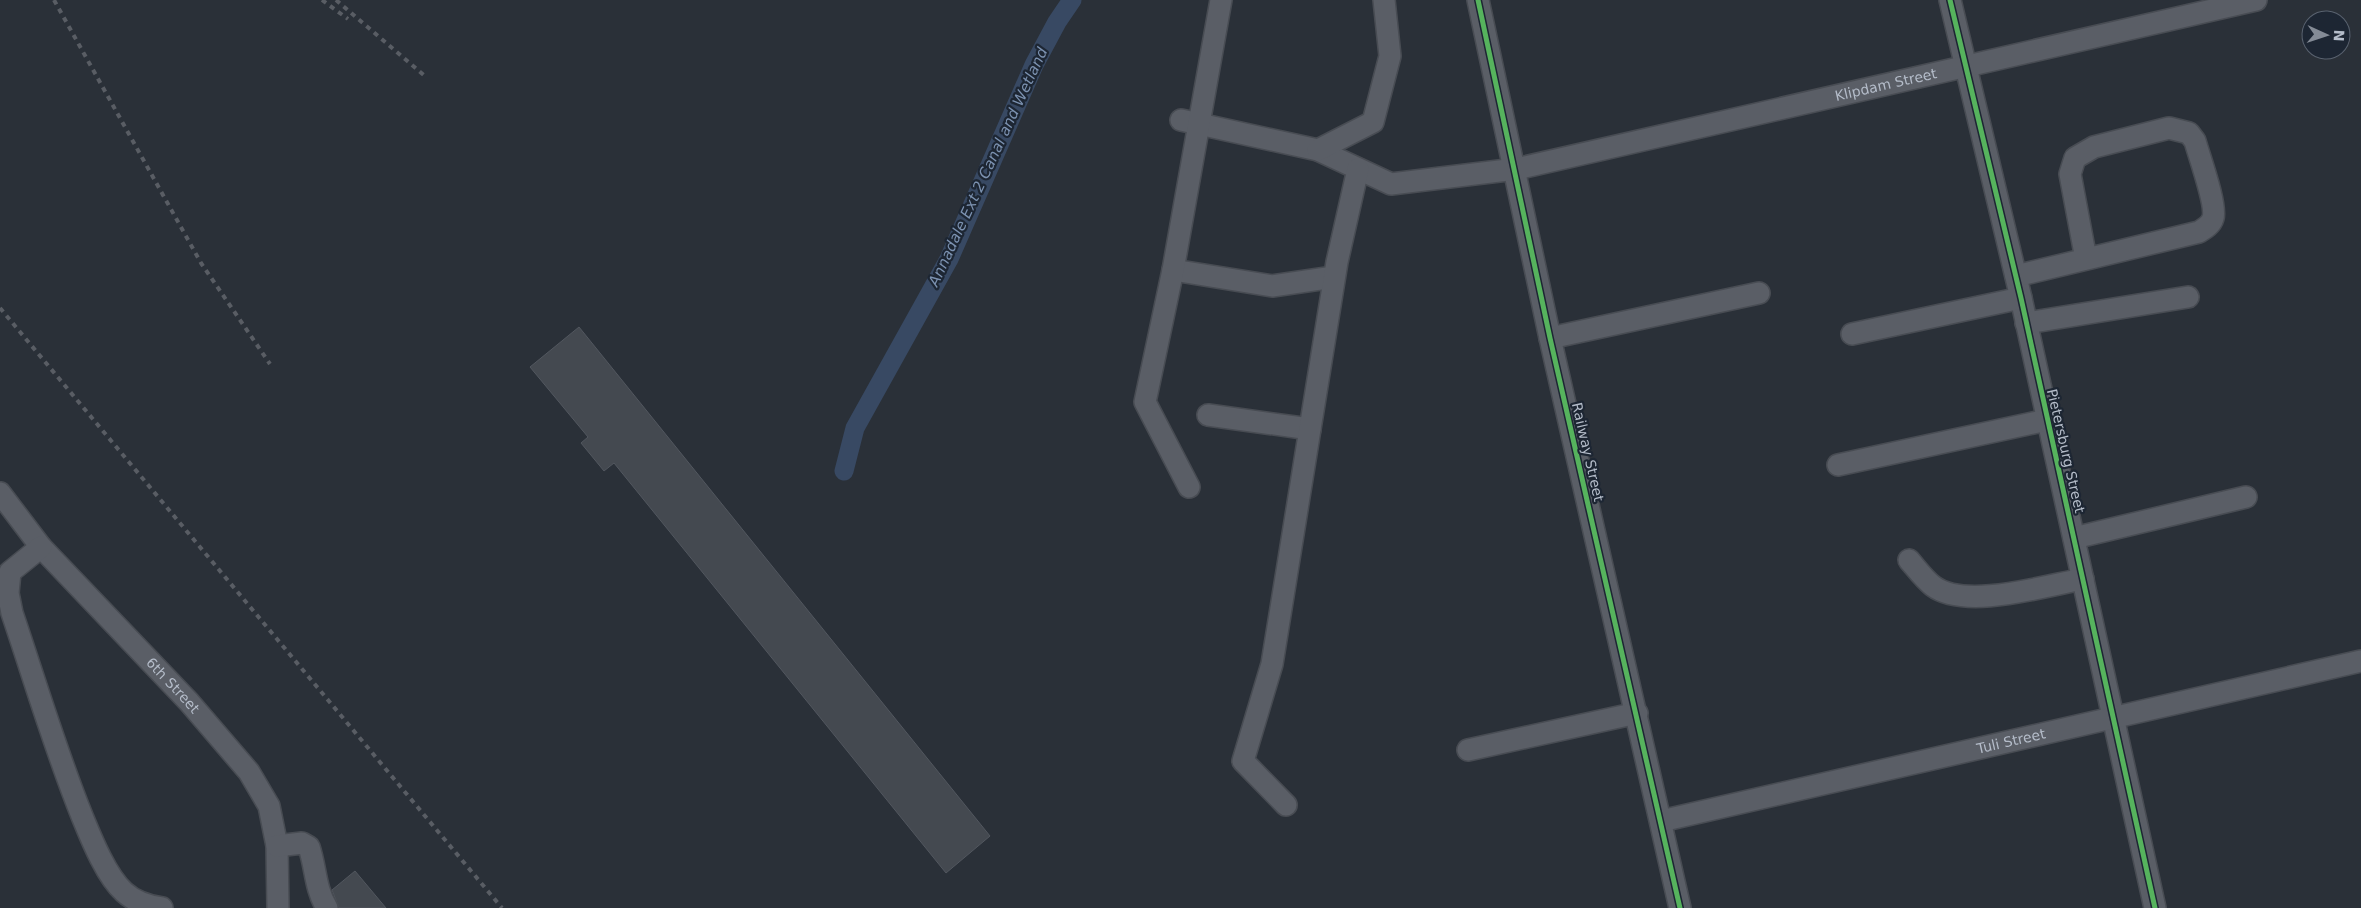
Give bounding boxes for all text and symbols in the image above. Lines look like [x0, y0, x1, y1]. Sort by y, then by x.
north arrow [2301, 10, 2351, 60]
text: N [2331, 29, 2347, 42]
water label: Annadale Ext 2 Canal and Wetland [924, 44, 1052, 290]
street label: Klipdam Street [1833, 65, 1939, 104]
street label: Pietersburg Street [2044, 387, 2088, 515]
street label: Railway Street [1569, 401, 1607, 504]
street label: 6th Street [143, 654, 203, 717]
street label: Tuli Street [1974, 725, 2047, 757]

